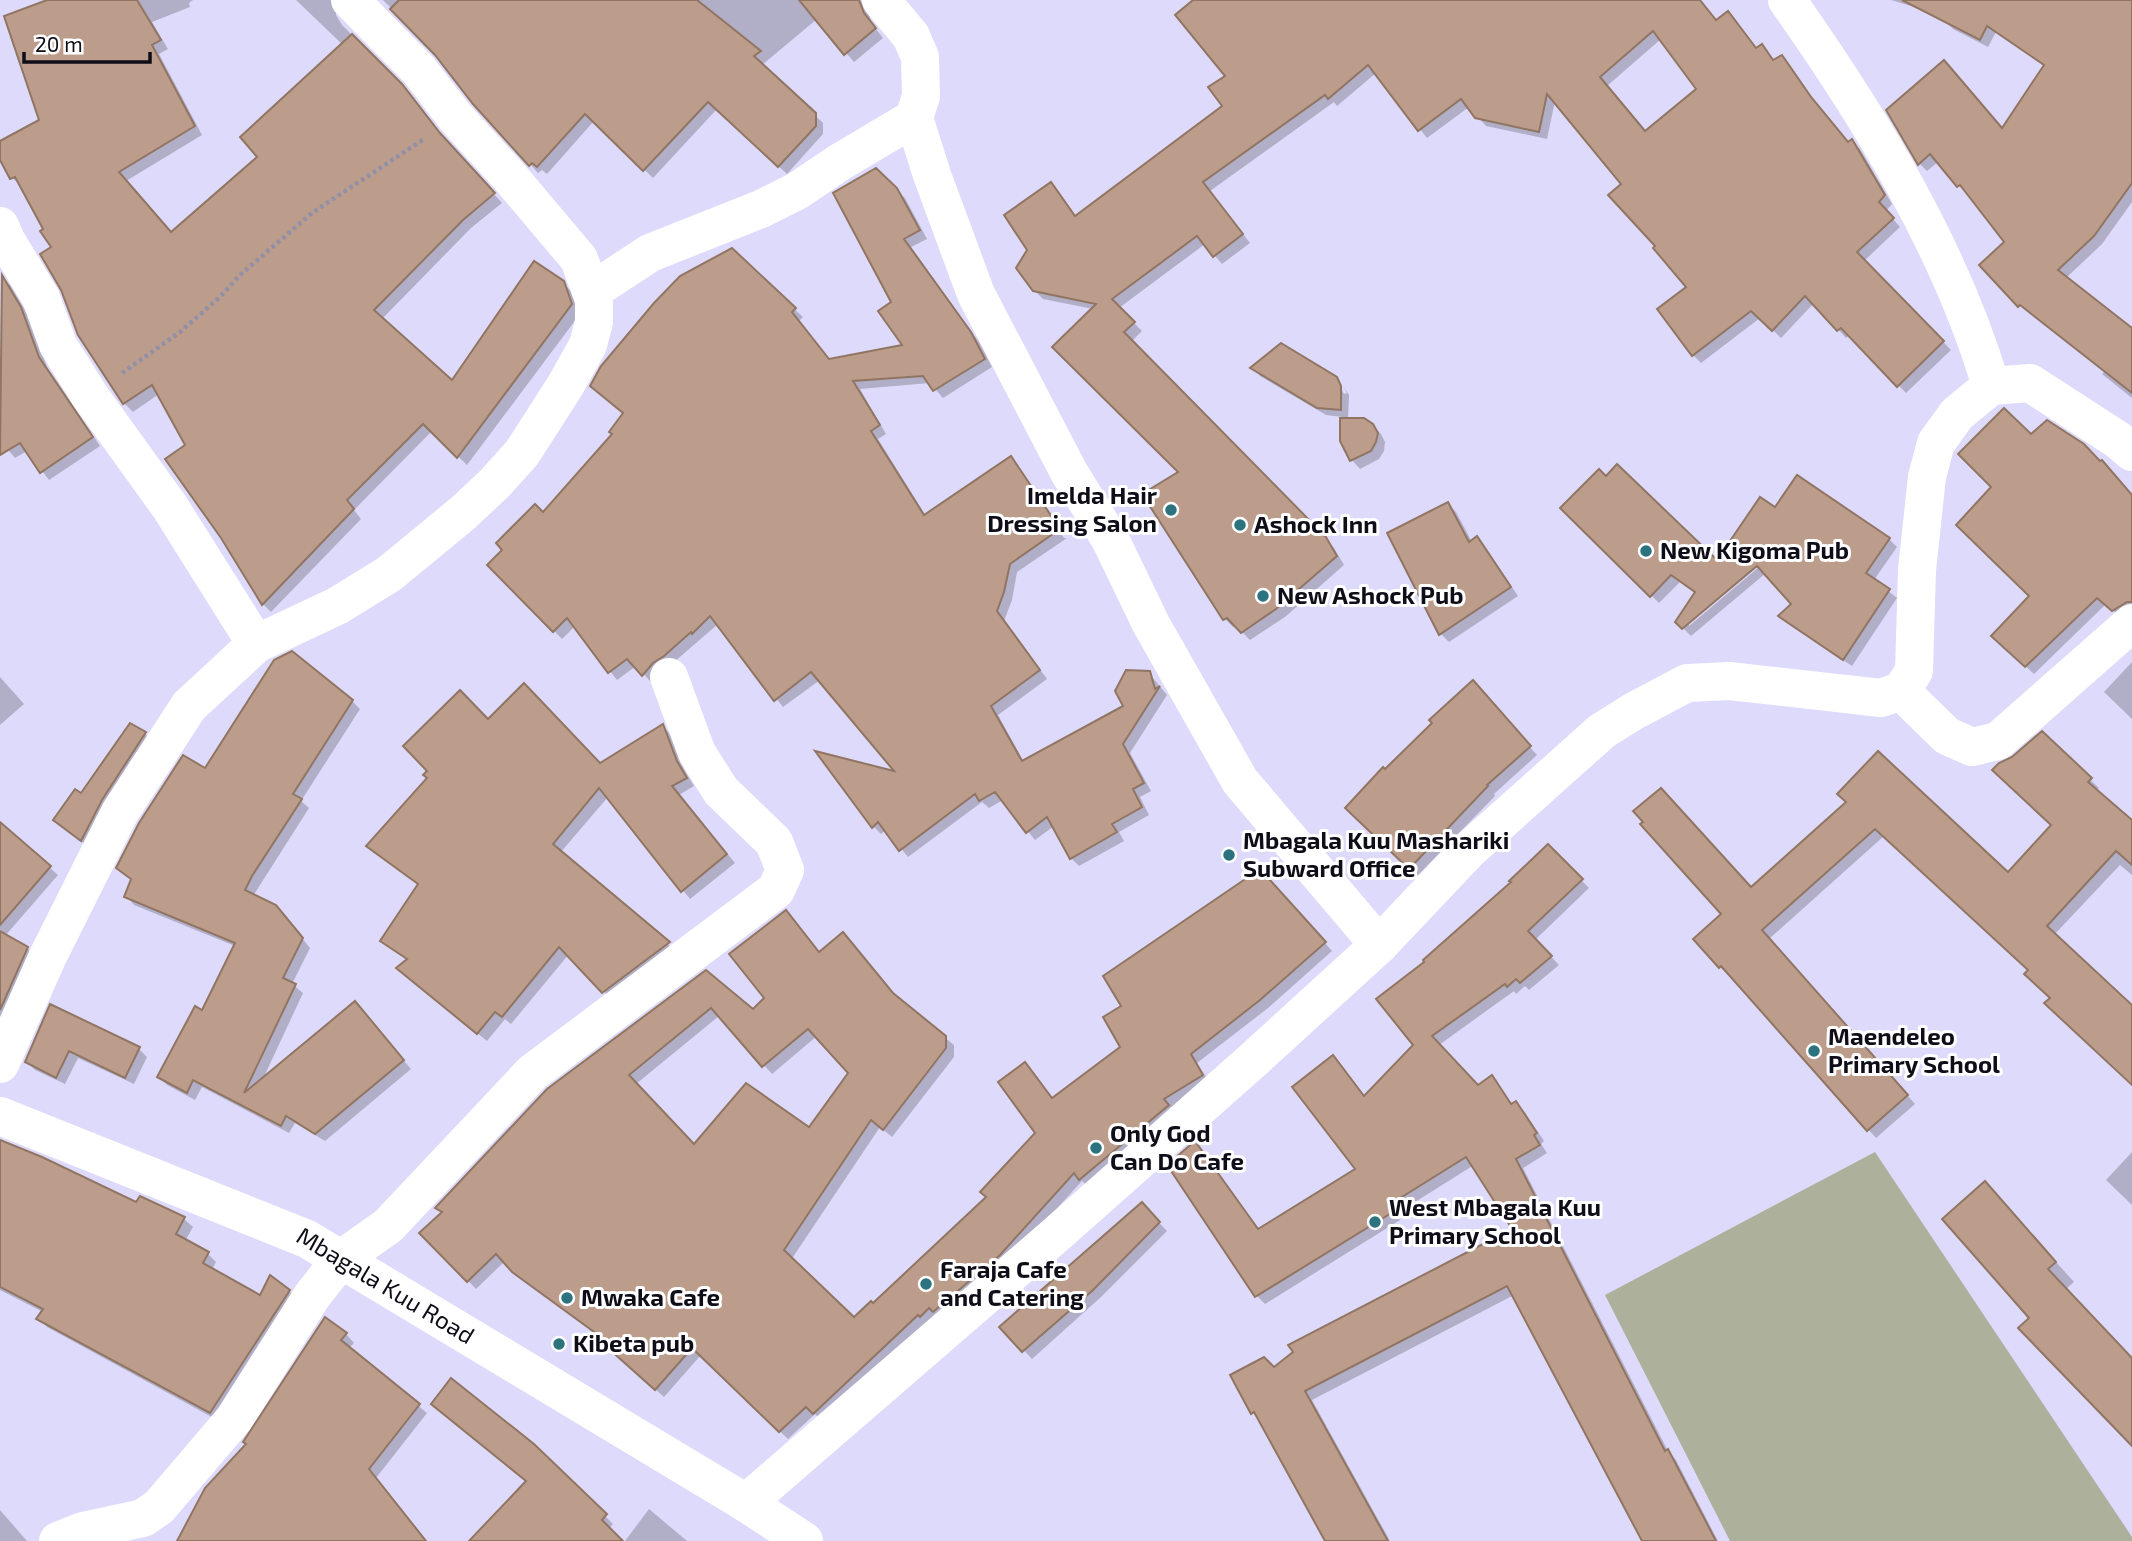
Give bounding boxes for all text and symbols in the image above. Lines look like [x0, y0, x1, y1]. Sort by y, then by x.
scale bar [24, 21, 150, 65]
text: 20 m [35, 31, 83, 56]
place label: Imelda Hair Dressing Salon [987, 480, 1158, 537]
marker: Imelda Hair Dressing Salon [1163, 502, 1179, 518]
place label: Ashock Inn [1254, 509, 1378, 538]
marker: Ashock Inn [1232, 517, 1248, 533]
place label: New Kigoma Pub [1660, 535, 1849, 564]
marker: New Kigoma Pub [1638, 543, 1654, 559]
place label: New Ashock Pub [1277, 580, 1463, 609]
marker: New Ashock Pub [1255, 588, 1271, 604]
place label: Mbagala Kuu Mashariki Subward Office [1243, 825, 1509, 882]
marker: Mbagala Kuu Mashariki Subward Office [1221, 847, 1237, 863]
place label: Maendeleo Primary School [1828, 1021, 2000, 1078]
marker: Maendeleo Primary School [1806, 1043, 1822, 1059]
place label: Only God Can Do Cafe [1110, 1118, 1244, 1175]
marker: Only God Can Do Cafe [1088, 1140, 1104, 1156]
place label: West Mbagala Kuu Primary School [1389, 1192, 1601, 1249]
marker: West Mbagala Kuu Primary School [1367, 1214, 1383, 1230]
street label: Mbagala Kuu Road [292, 1220, 480, 1349]
place label: Faraja Cafe and Catering [940, 1254, 1084, 1311]
marker: Faraja Cafe and Catering [918, 1276, 934, 1292]
place label: Mwaka Cafe [581, 1282, 720, 1311]
marker: Mwaka Cafe [559, 1290, 575, 1306]
place label: Kibeta pub [573, 1328, 694, 1357]
marker: Kibeta pub [551, 1336, 567, 1352]

